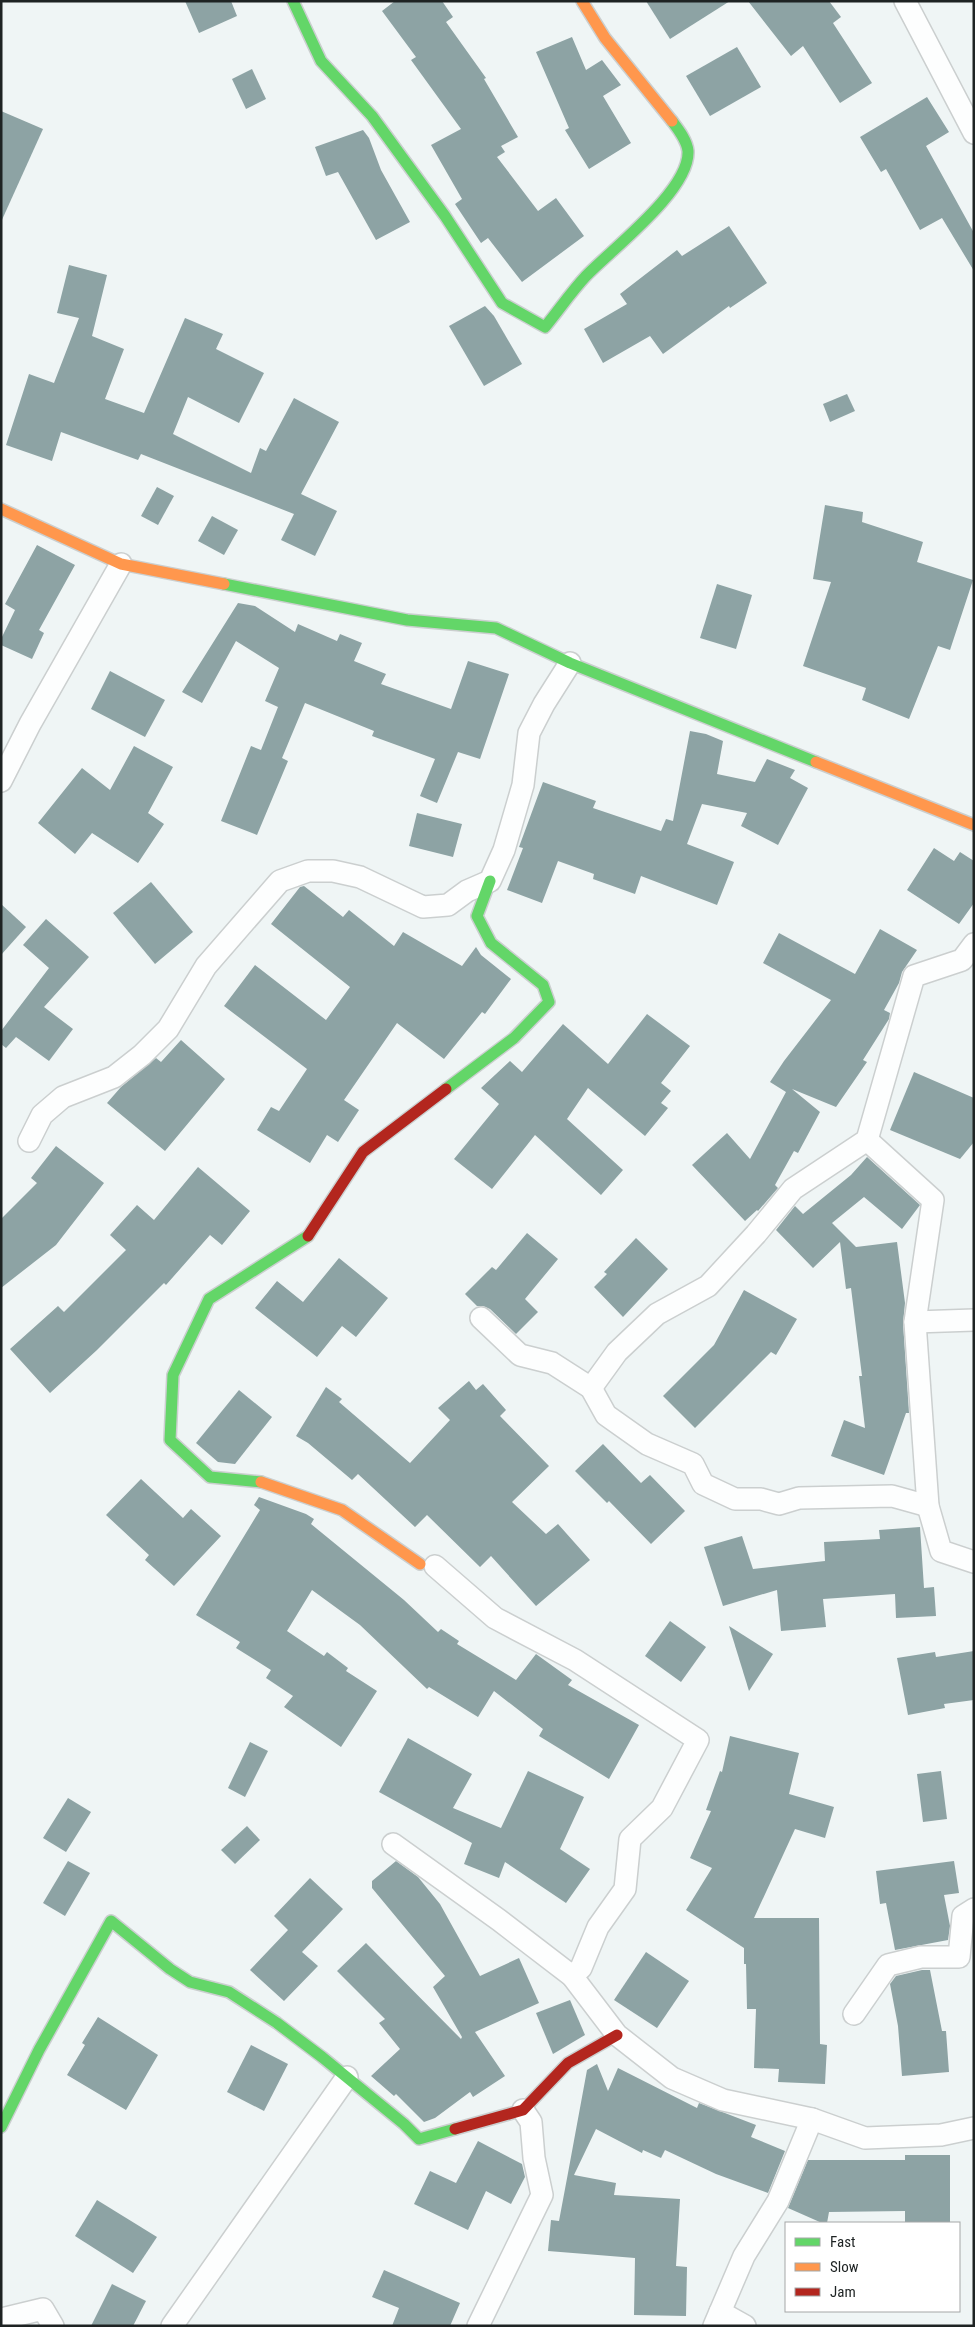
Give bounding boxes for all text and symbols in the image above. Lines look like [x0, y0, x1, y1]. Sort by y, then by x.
legend [785, 2222, 960, 2312]
text: Fast [830, 2233, 855, 2251]
text: Slow [830, 2258, 859, 2276]
text: Jam [830, 2283, 856, 2301]

